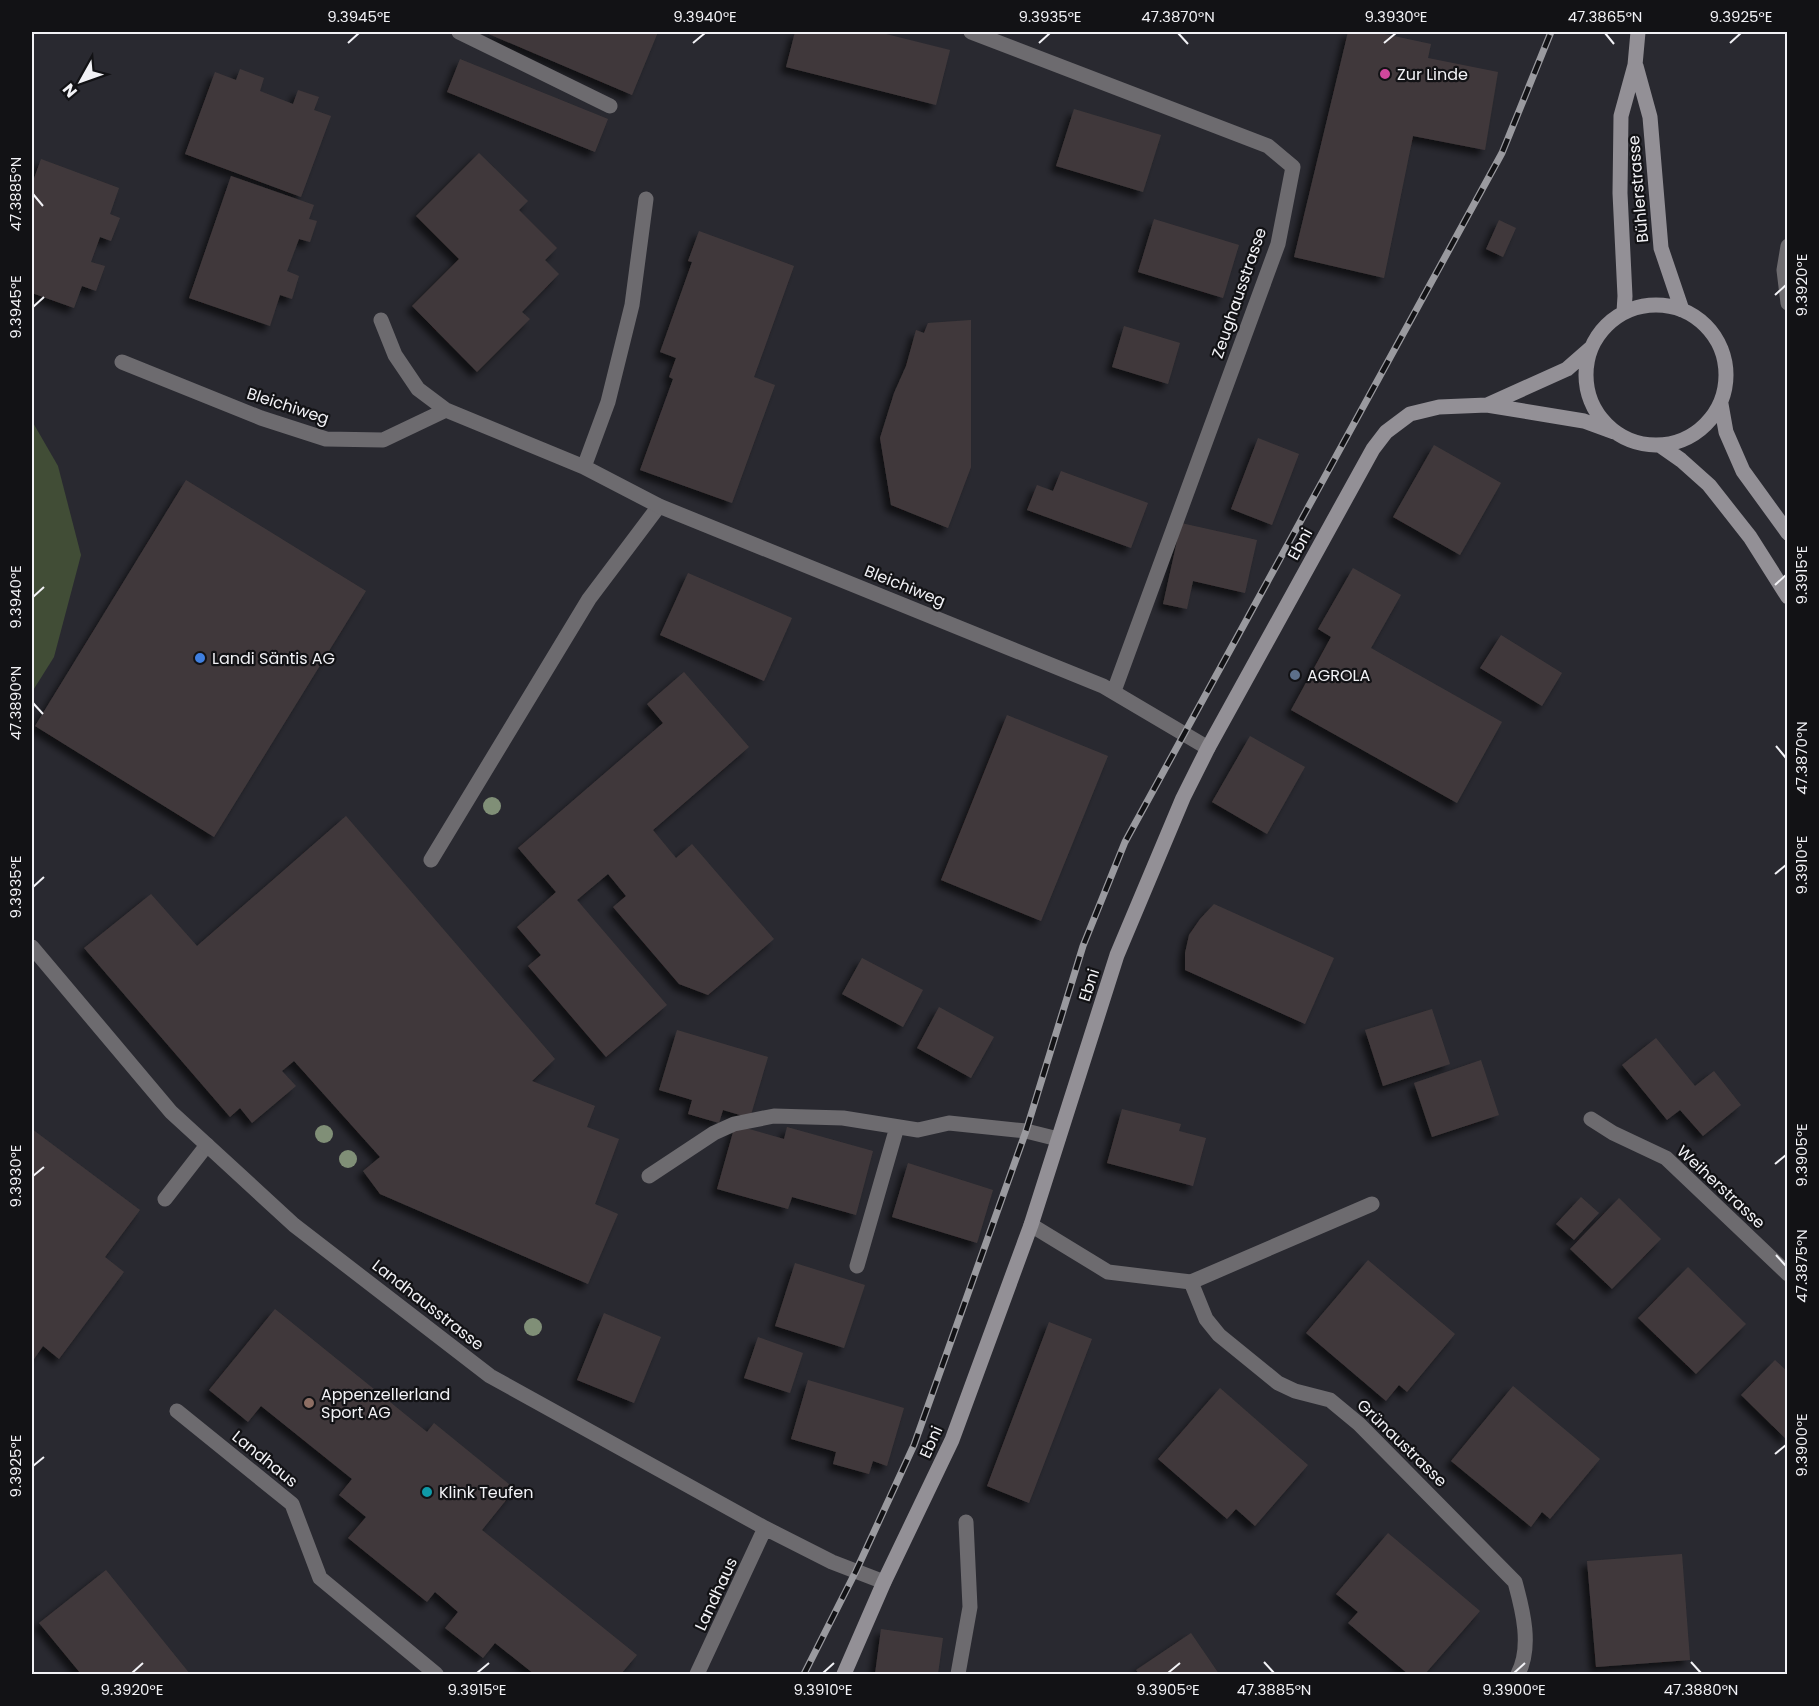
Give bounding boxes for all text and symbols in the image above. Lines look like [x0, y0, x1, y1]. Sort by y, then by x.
text: 9.3945°E [327, 6, 391, 27]
text: 9.3940°E [673, 6, 737, 27]
text: 9.3935°E [1019, 6, 1082, 27]
text: 47.3870°N [1141, 6, 1215, 27]
text: 9.3930°E [1365, 6, 1428, 27]
text: 47.3865°N [1568, 6, 1642, 27]
text: 9.3925°E [1710, 6, 1772, 27]
north arrow [51, 51, 111, 111]
place label: Zur Linde [1397, 63, 1468, 86]
marker: Zur Linde [1378, 67, 1392, 81]
text: N [57, 78, 83, 102]
street label: Bühlerstrasse [1622, 134, 1654, 244]
text: 47.3885°N [5, 157, 26, 231]
street label: Zeughausstrasse [1206, 224, 1272, 361]
text: 9.3920°E [1791, 254, 1812, 316]
text: 9.3945°E [5, 275, 26, 339]
street label: Bleichiweg [244, 382, 332, 430]
street label: Ebni [1282, 524, 1318, 564]
text: 9.3915°E [1791, 546, 1812, 604]
street label: Bleichiweg [861, 559, 949, 613]
text: 9.3940°E [5, 565, 26, 629]
place label: Landi Säntis AG [212, 647, 335, 670]
marker: Landi Säntis AG [193, 651, 207, 665]
place label: AGROLA [1307, 664, 1370, 687]
text: 47.3890°N [5, 666, 26, 740]
marker: AGROLA [1288, 668, 1302, 682]
text: 47.3870°N [1791, 721, 1812, 795]
text: 9.3910°E [1791, 836, 1812, 894]
text: 9.3935°E [5, 856, 26, 919]
street label: Ebni [1073, 966, 1105, 1004]
text: 9.3905°E [1791, 1123, 1812, 1187]
street label: Weiherstrasse [1672, 1140, 1770, 1234]
text: 9.3930°E [5, 1145, 26, 1208]
text: 47.3875°N [1791, 1229, 1812, 1303]
street label: Landhausstrasse [367, 1254, 489, 1356]
place label: Appenzellerland Sport AG [321, 1383, 450, 1424]
street label: Grünaustrasse [1352, 1394, 1452, 1492]
marker: Appenzellerland Sport AG [302, 1396, 316, 1410]
text: 9.3900°E [1791, 1413, 1812, 1477]
street label: Ebni [914, 1422, 948, 1462]
street label: Landhaus [227, 1425, 303, 1493]
text: 9.3925°E [5, 1435, 26, 1497]
place label: Klink Teufen [439, 1481, 533, 1504]
marker: Klink Teufen [420, 1485, 434, 1499]
street label: Landhaus [689, 1554, 743, 1634]
text: 9.3920°E [101, 1679, 163, 1700]
text: 9.3915°E [448, 1679, 506, 1700]
text: 9.3910°E [794, 1679, 852, 1700]
text: 9.3905°E [1136, 1679, 1200, 1700]
text: 47.3885°N [1237, 1679, 1311, 1700]
text: 9.3900°E [1482, 1679, 1546, 1700]
text: 47.3880°N [1664, 1679, 1738, 1700]

